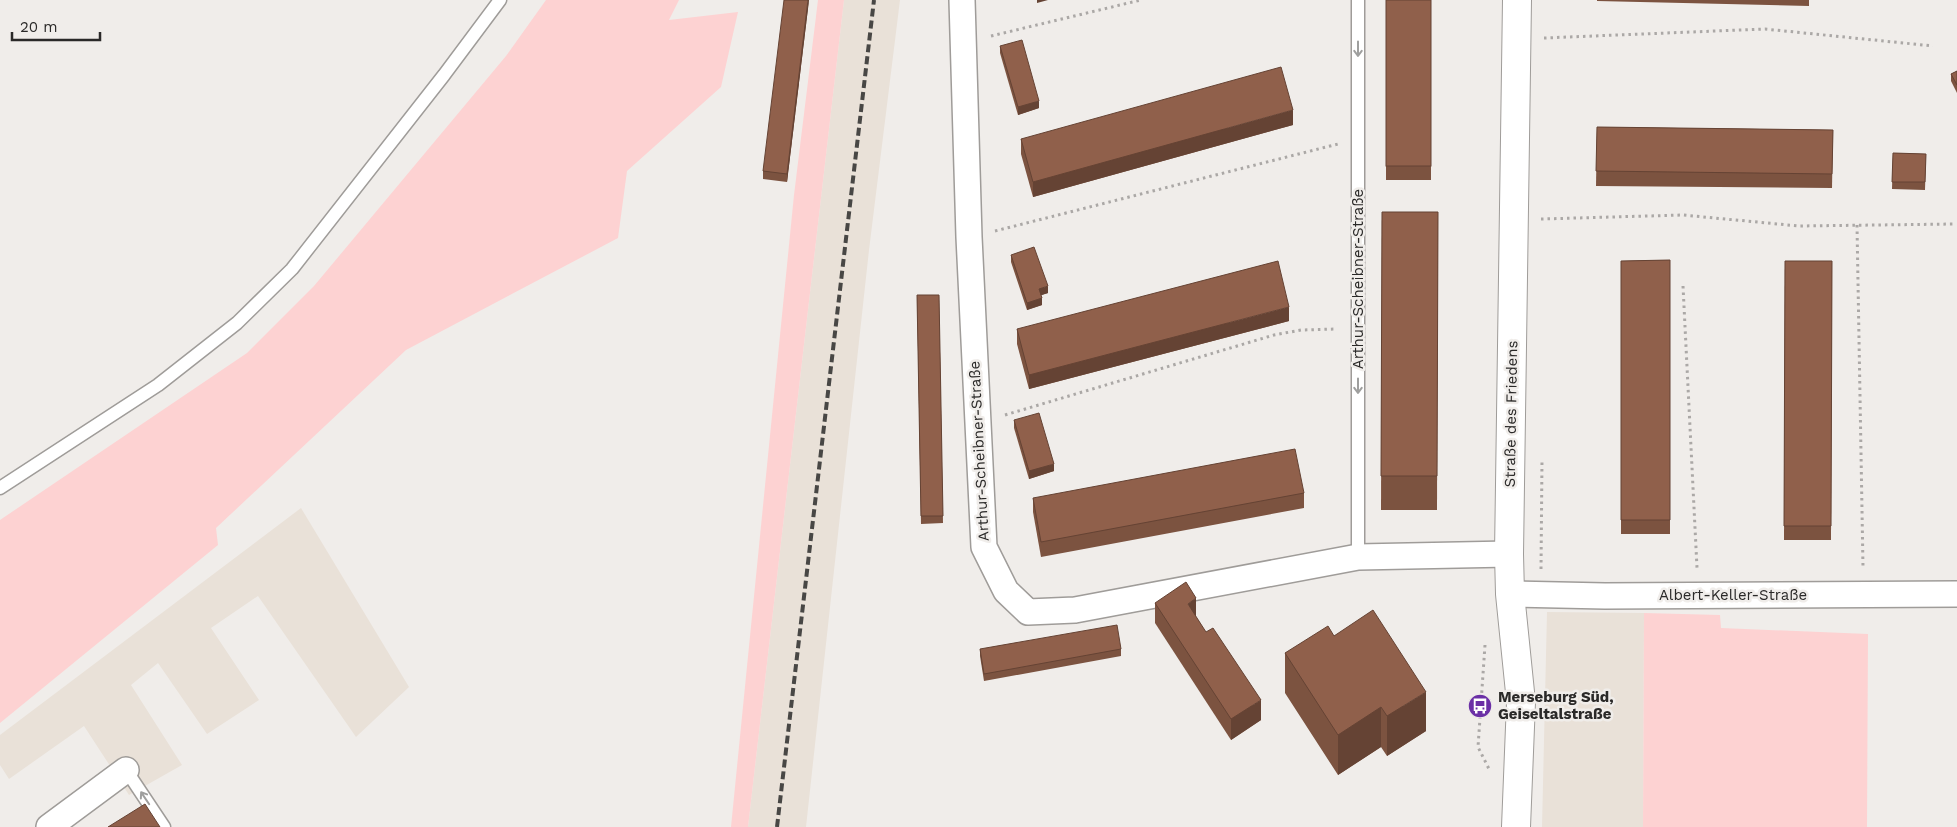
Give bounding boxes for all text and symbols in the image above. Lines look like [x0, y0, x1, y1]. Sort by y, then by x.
scale bar [12, 10, 100, 42]
text: 20 m [20, 18, 58, 36]
one-way arrow [1353, 40, 1363, 56]
street label: Arthur-Scheibner-Straße [1349, 189, 1367, 369]
street label: Straße des Friedens [1501, 340, 1521, 488]
street label: Arthur-Scheibner-Straße [965, 360, 993, 542]
one-way arrow [1353, 378, 1363, 394]
street label: Albert-Keller-Straße [1659, 586, 1807, 604]
place label: Merseburg Süd, Geiseltalstraße [1498, 688, 1614, 723]
bus stop icon: Merseburg Süd, Geiseltalstraße [1467, 693, 1493, 719]
one-way arrow [140, 792, 150, 806]

